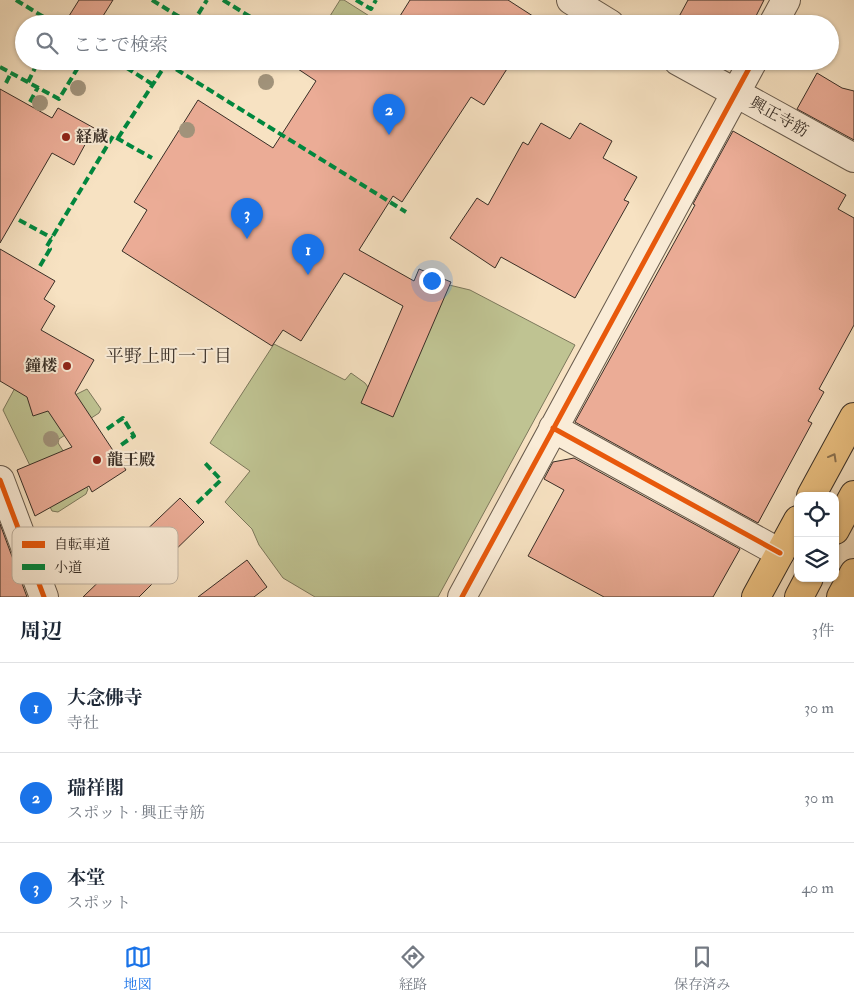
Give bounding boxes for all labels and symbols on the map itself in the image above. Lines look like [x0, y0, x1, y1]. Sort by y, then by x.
street label: 興正寺筋 [746, 93, 812, 141]
pin: 2 [373, 94, 405, 135]
place label: 経蔵 [76, 127, 108, 147]
marker: 経蔵 [60, 131, 72, 143]
pin: 3 [231, 198, 263, 239]
pin: 1 [292, 234, 324, 275]
your location [419, 268, 445, 294]
district label: 平野上町一丁目 [106, 345, 232, 368]
place label: 鐘楼 [25, 356, 57, 376]
marker: 鐘楼 [61, 360, 73, 372]
place label: 龍王殿 [107, 450, 155, 470]
one-way arrow [826, 453, 836, 462]
marker: 龍王殿 [91, 454, 103, 466]
legend [12, 527, 178, 584]
text: 自転車道 [54, 536, 110, 553]
text: 小道 [54, 559, 82, 576]

